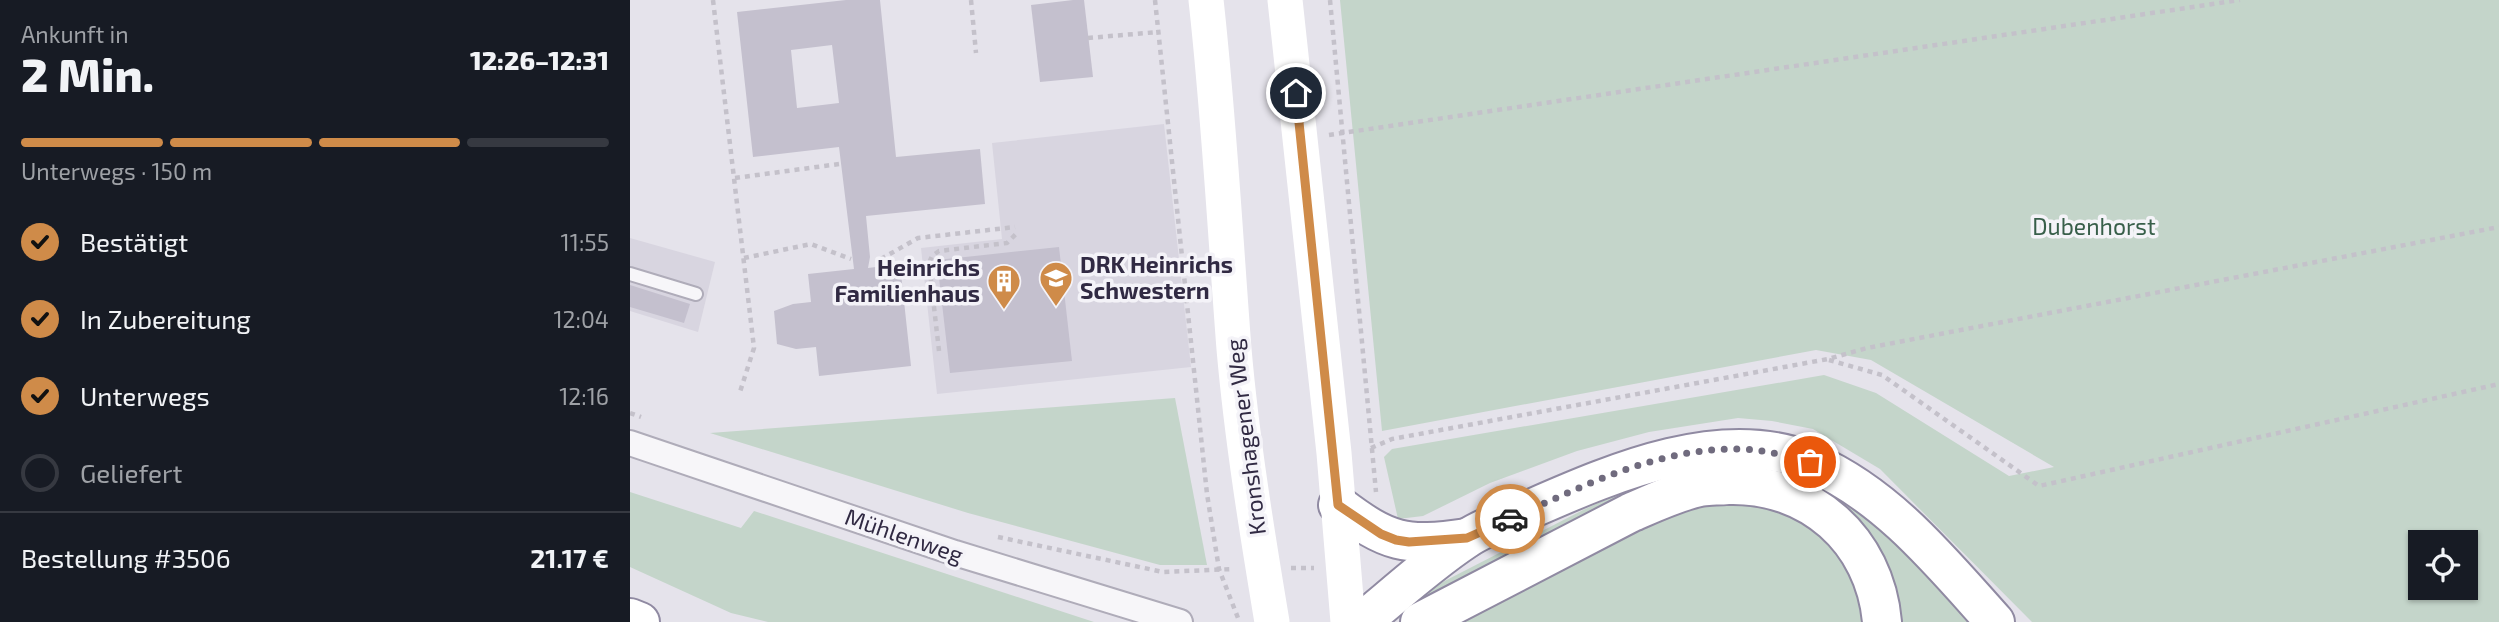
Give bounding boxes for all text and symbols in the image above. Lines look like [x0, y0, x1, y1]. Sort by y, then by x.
text: Ankunft in [21, 20, 129, 48]
text: 12:26–12:31 [470, 44, 609, 75]
text: 2 Min. [21, 46, 154, 101]
pin [1266, 63, 1326, 123]
icon: home [1277, 74, 1315, 112]
text: Unterwegs · 150 m [21, 157, 212, 185]
park label: Dubenhorst [2032, 212, 2156, 240]
icon: check [21, 223, 59, 261]
text: Bestätigt [80, 226, 188, 257]
text: 11:55 [561, 228, 609, 256]
place label: DRK Heinrichs Schwestern [1080, 250, 1233, 304]
place label: Heinrichs Familienhaus [834, 253, 980, 307]
school or university icon: DRK Heinrichs Schwestern [1037, 259, 1075, 308]
building icon: Heinrichs Familienhaus [985, 262, 1023, 311]
icon: check [21, 300, 59, 338]
text: In Zubereitung [80, 303, 251, 334]
text: 12:04 [553, 305, 609, 333]
street label: Kronshagener Weg [1219, 337, 1271, 537]
icon: check [21, 377, 59, 415]
text: Unterwegs [80, 380, 210, 411]
text: 12:16 [559, 382, 609, 410]
pin [1780, 432, 1840, 492]
icon: bag [1791, 443, 1829, 481]
text: Geliefert [80, 457, 182, 488]
courier [1475, 484, 1545, 554]
icon: car [1491, 500, 1529, 538]
street label: Mühlenweg [841, 502, 967, 568]
map controls [2408, 530, 2478, 600]
button: locate [2408, 530, 2478, 600]
text: Bestellung #3506 [21, 542, 231, 573]
text: 21.17 € [530, 542, 609, 573]

